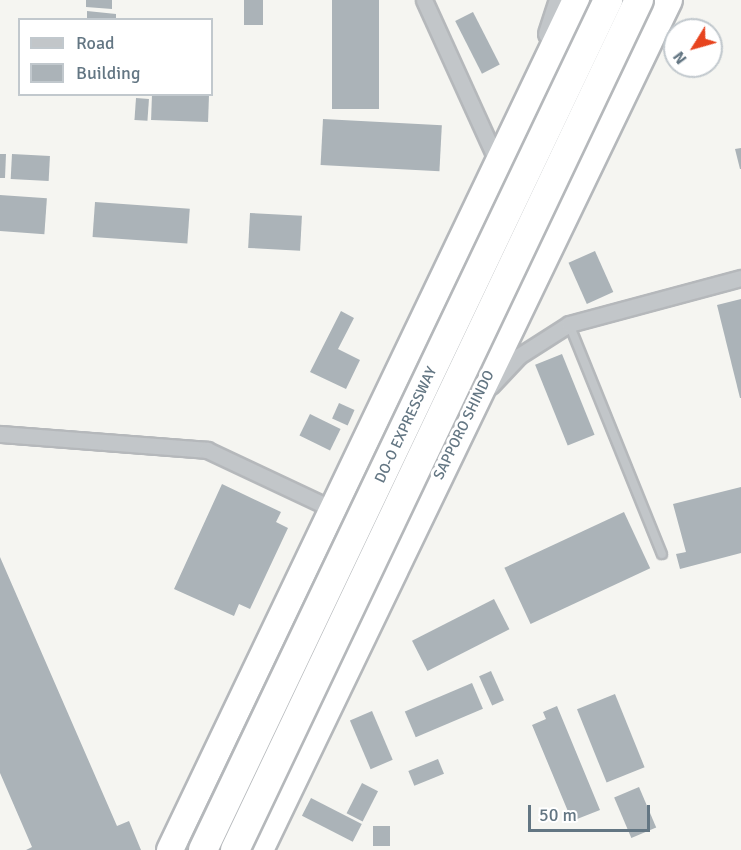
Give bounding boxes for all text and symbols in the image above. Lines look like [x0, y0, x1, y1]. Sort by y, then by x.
legend [18, 18, 213, 96]
north arrow [663, 18, 723, 78]
text: Road [76, 32, 115, 54]
text: N [669, 47, 692, 68]
text: Building [76, 62, 140, 84]
street label: DO-O EXPRESSWAY [371, 364, 441, 486]
street label: SAPPORO SHINDO [430, 368, 498, 482]
scale bar [531, 793, 652, 831]
text: 50 m [539, 804, 577, 826]

